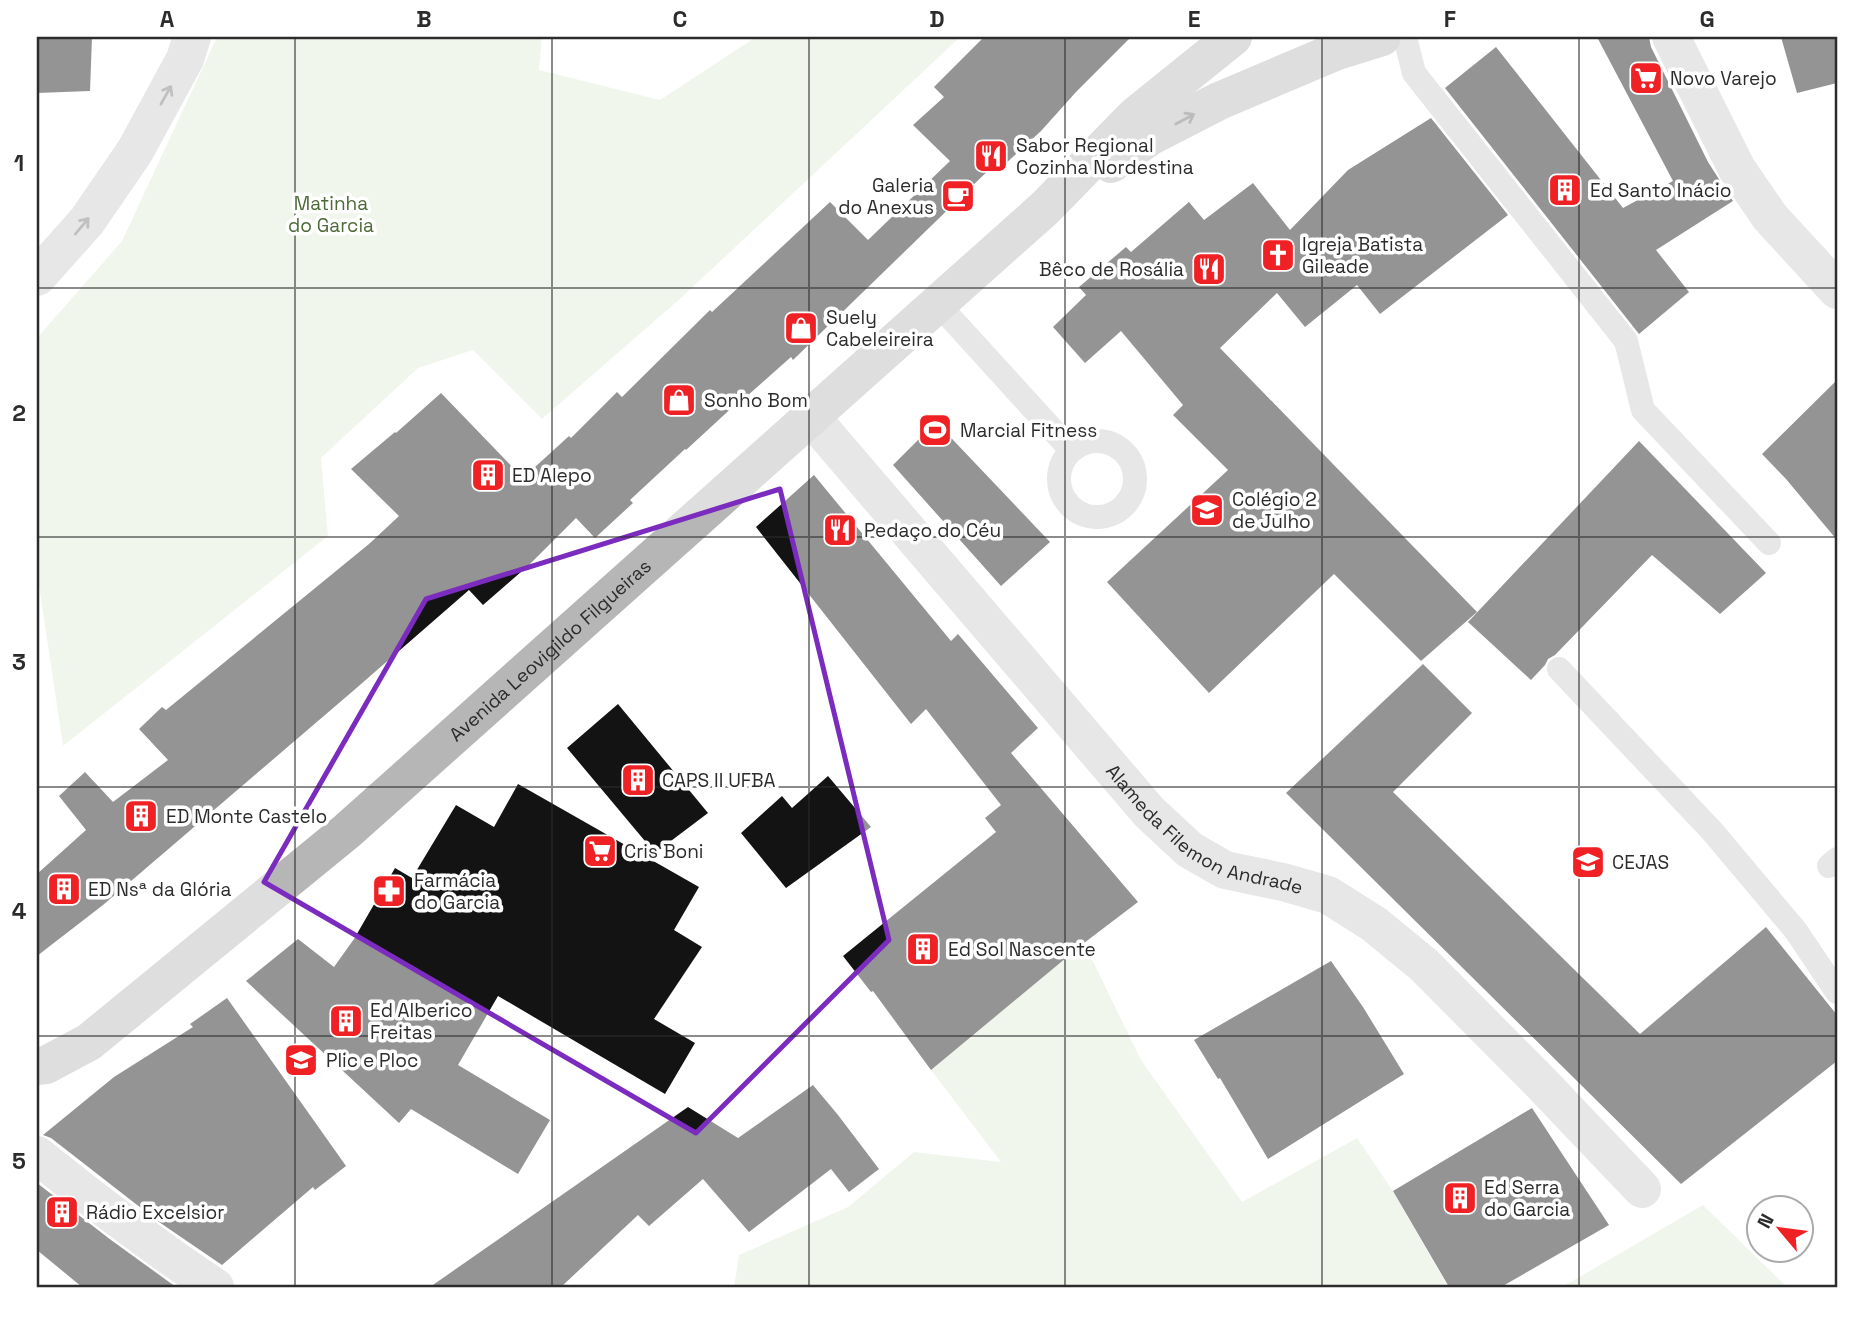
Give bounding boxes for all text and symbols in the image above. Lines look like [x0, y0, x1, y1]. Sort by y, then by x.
text: A [160, 4, 175, 34]
text: B [416, 4, 432, 34]
text: C [673, 4, 687, 34]
text: D [929, 4, 945, 34]
text: E [1188, 4, 1200, 34]
text: F [1444, 4, 1456, 34]
text: G [1699, 4, 1715, 34]
supermarket icon: Novo Varejo [1627, 59, 1665, 97]
place label: Novo Varejo [1670, 66, 1777, 91]
one-way arrow [159, 85, 173, 105]
one-way arrow [1174, 111, 1195, 125]
place label: Sabor Regional Cozinha Nordestina [1016, 133, 1194, 180]
restaurant icon: Sabor Regional Cozinha Nordestina [972, 137, 1010, 175]
text: 1 [14, 148, 24, 178]
building icon: Ed Santo Inácio [1546, 171, 1584, 209]
place label: Galeria do Anexus [838, 173, 934, 220]
cafe icon: Galeria do Anexus [939, 177, 977, 215]
place label: Ed Santo Inácio [1590, 178, 1732, 203]
park label: Matinha do Garcia [288, 191, 374, 238]
one-way arrow [74, 217, 90, 235]
place label: Igreja Batista Gileade [1302, 232, 1423, 279]
church icon: Igreja Batista Gileade [1259, 236, 1297, 274]
restaurant icon: Bêco de Rosália [1190, 250, 1228, 288]
place label: Bêco de Rosália [1039, 257, 1184, 282]
place label: Suely Cabeleireira [826, 305, 934, 352]
shop icon: Suely Cabeleireira [782, 309, 820, 347]
shop icon: Sonho Bom [660, 381, 698, 419]
place label: Sonho Bom [704, 388, 808, 413]
text: 2 [12, 398, 26, 428]
sports icon: Marcial Fitness [916, 411, 954, 449]
place label: Marcial Fitness [960, 418, 1097, 443]
building icon: ED Alepo [469, 456, 507, 494]
place label: ED Alepo [512, 463, 592, 488]
place label: Colégio 2 de Julho [1232, 487, 1317, 534]
school or university icon: Colégio 2 de Julho [1188, 491, 1226, 529]
restaurant icon: Pedaço do Céu [821, 511, 859, 549]
place label: Pedaço do Céu [864, 518, 1001, 543]
street label: Avenida Leovigildo Filgueiras [444, 553, 656, 747]
text: 3 [12, 647, 26, 677]
street label: Alameda Filemon Andrade [1101, 759, 1306, 900]
building icon: CAPS II UFBA [619, 761, 657, 799]
place label: CAPS II UFBA [662, 768, 776, 793]
building icon: ED Monte Castelo [122, 797, 160, 835]
place label: ED Monte Castelo [166, 804, 327, 829]
supermarket icon: Cris Boni [581, 832, 619, 870]
place label: Cris Boni [624, 839, 704, 864]
school or university icon: CEJAS [1569, 843, 1607, 881]
place label: CEJAS [1612, 850, 1669, 875]
place label: Farmácia do Garcia [414, 868, 500, 915]
building icon: ED Nsª da Glória [45, 870, 83, 908]
pharmacy icon: Farmácia do Garcia [370, 872, 408, 910]
place label: ED Nsª da Glória [88, 877, 231, 902]
text: 4 [12, 896, 27, 926]
building icon: Ed Sol Nascente [904, 930, 942, 968]
place label: Ed Sol Nascente [948, 937, 1096, 962]
place label: Ed Alberico Freitas [370, 998, 473, 1045]
building icon: Ed Alberico Freitas [327, 1002, 365, 1040]
school or university icon: Plic e Ploc [282, 1041, 320, 1079]
place label: Plic e Ploc [326, 1048, 418, 1073]
text: 5 [12, 1146, 26, 1176]
place label: Ed Serra do Garcia [1484, 1175, 1570, 1222]
building icon: Ed Serra do Garcia [1441, 1179, 1479, 1217]
building icon: Rádio Excelsior [43, 1193, 81, 1231]
north arrow [1744, 1194, 1814, 1264]
place label: Rádio Excelsior [86, 1200, 224, 1225]
text: N [1752, 1209, 1780, 1233]

